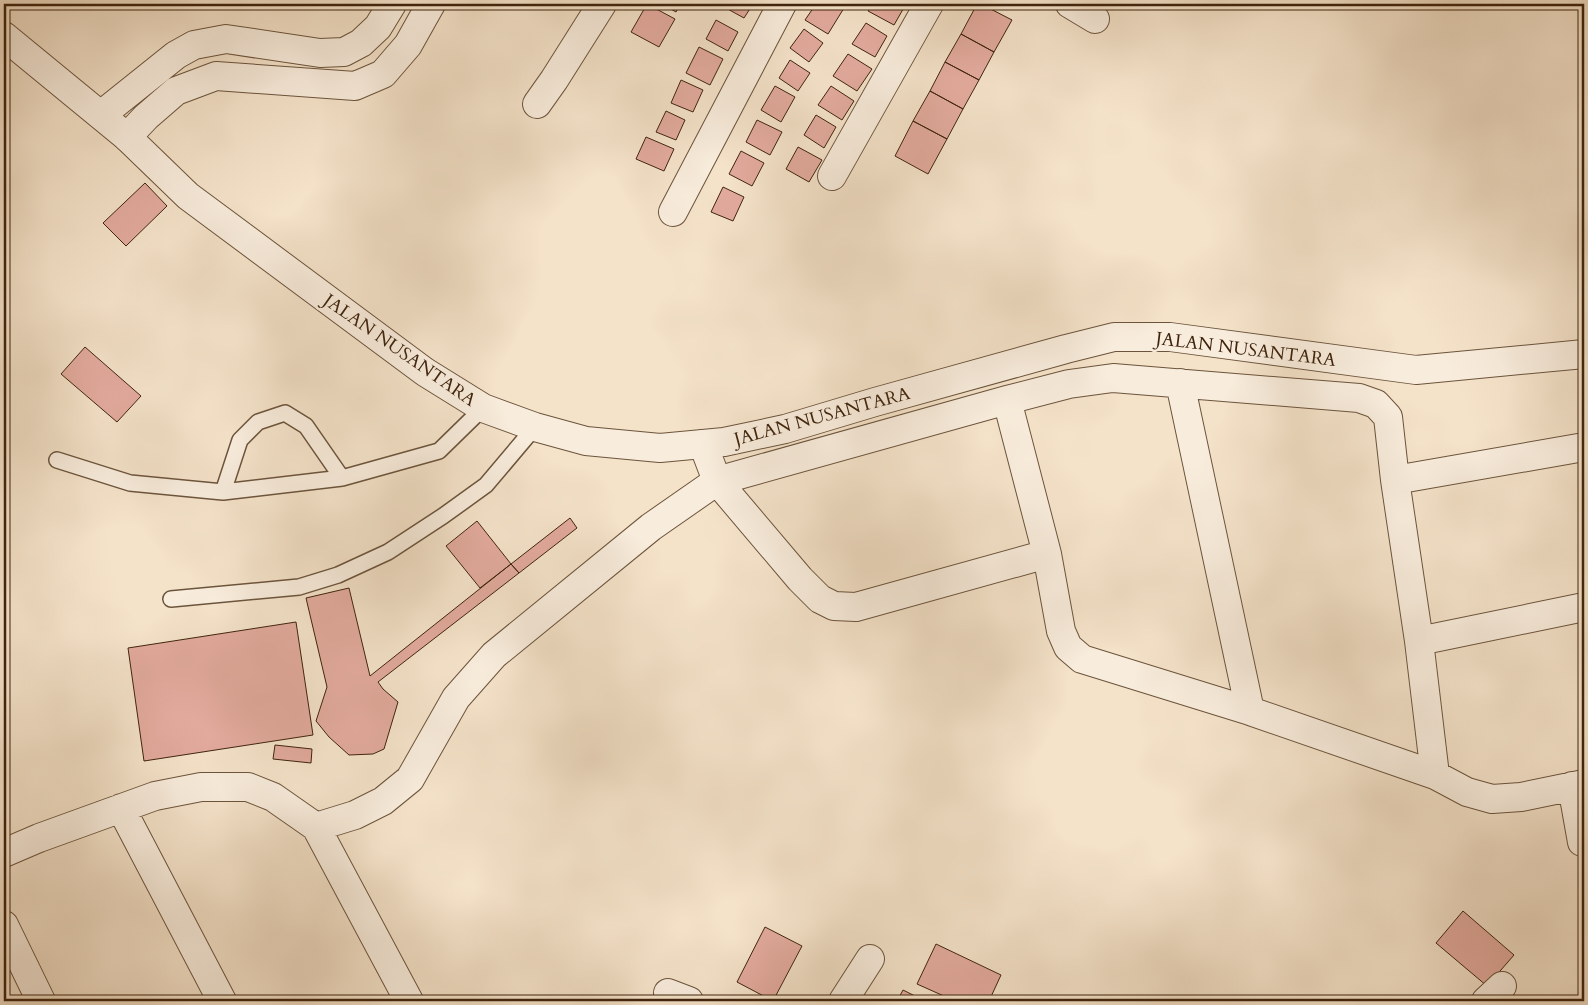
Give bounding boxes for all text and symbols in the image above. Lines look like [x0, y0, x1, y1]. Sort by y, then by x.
street label: JALAN NUSANTARA [316, 286, 481, 413]
street label: JALAN NUSANTARA [1151, 326, 1338, 373]
street label: JALAN NUSANTARA [728, 381, 913, 453]

